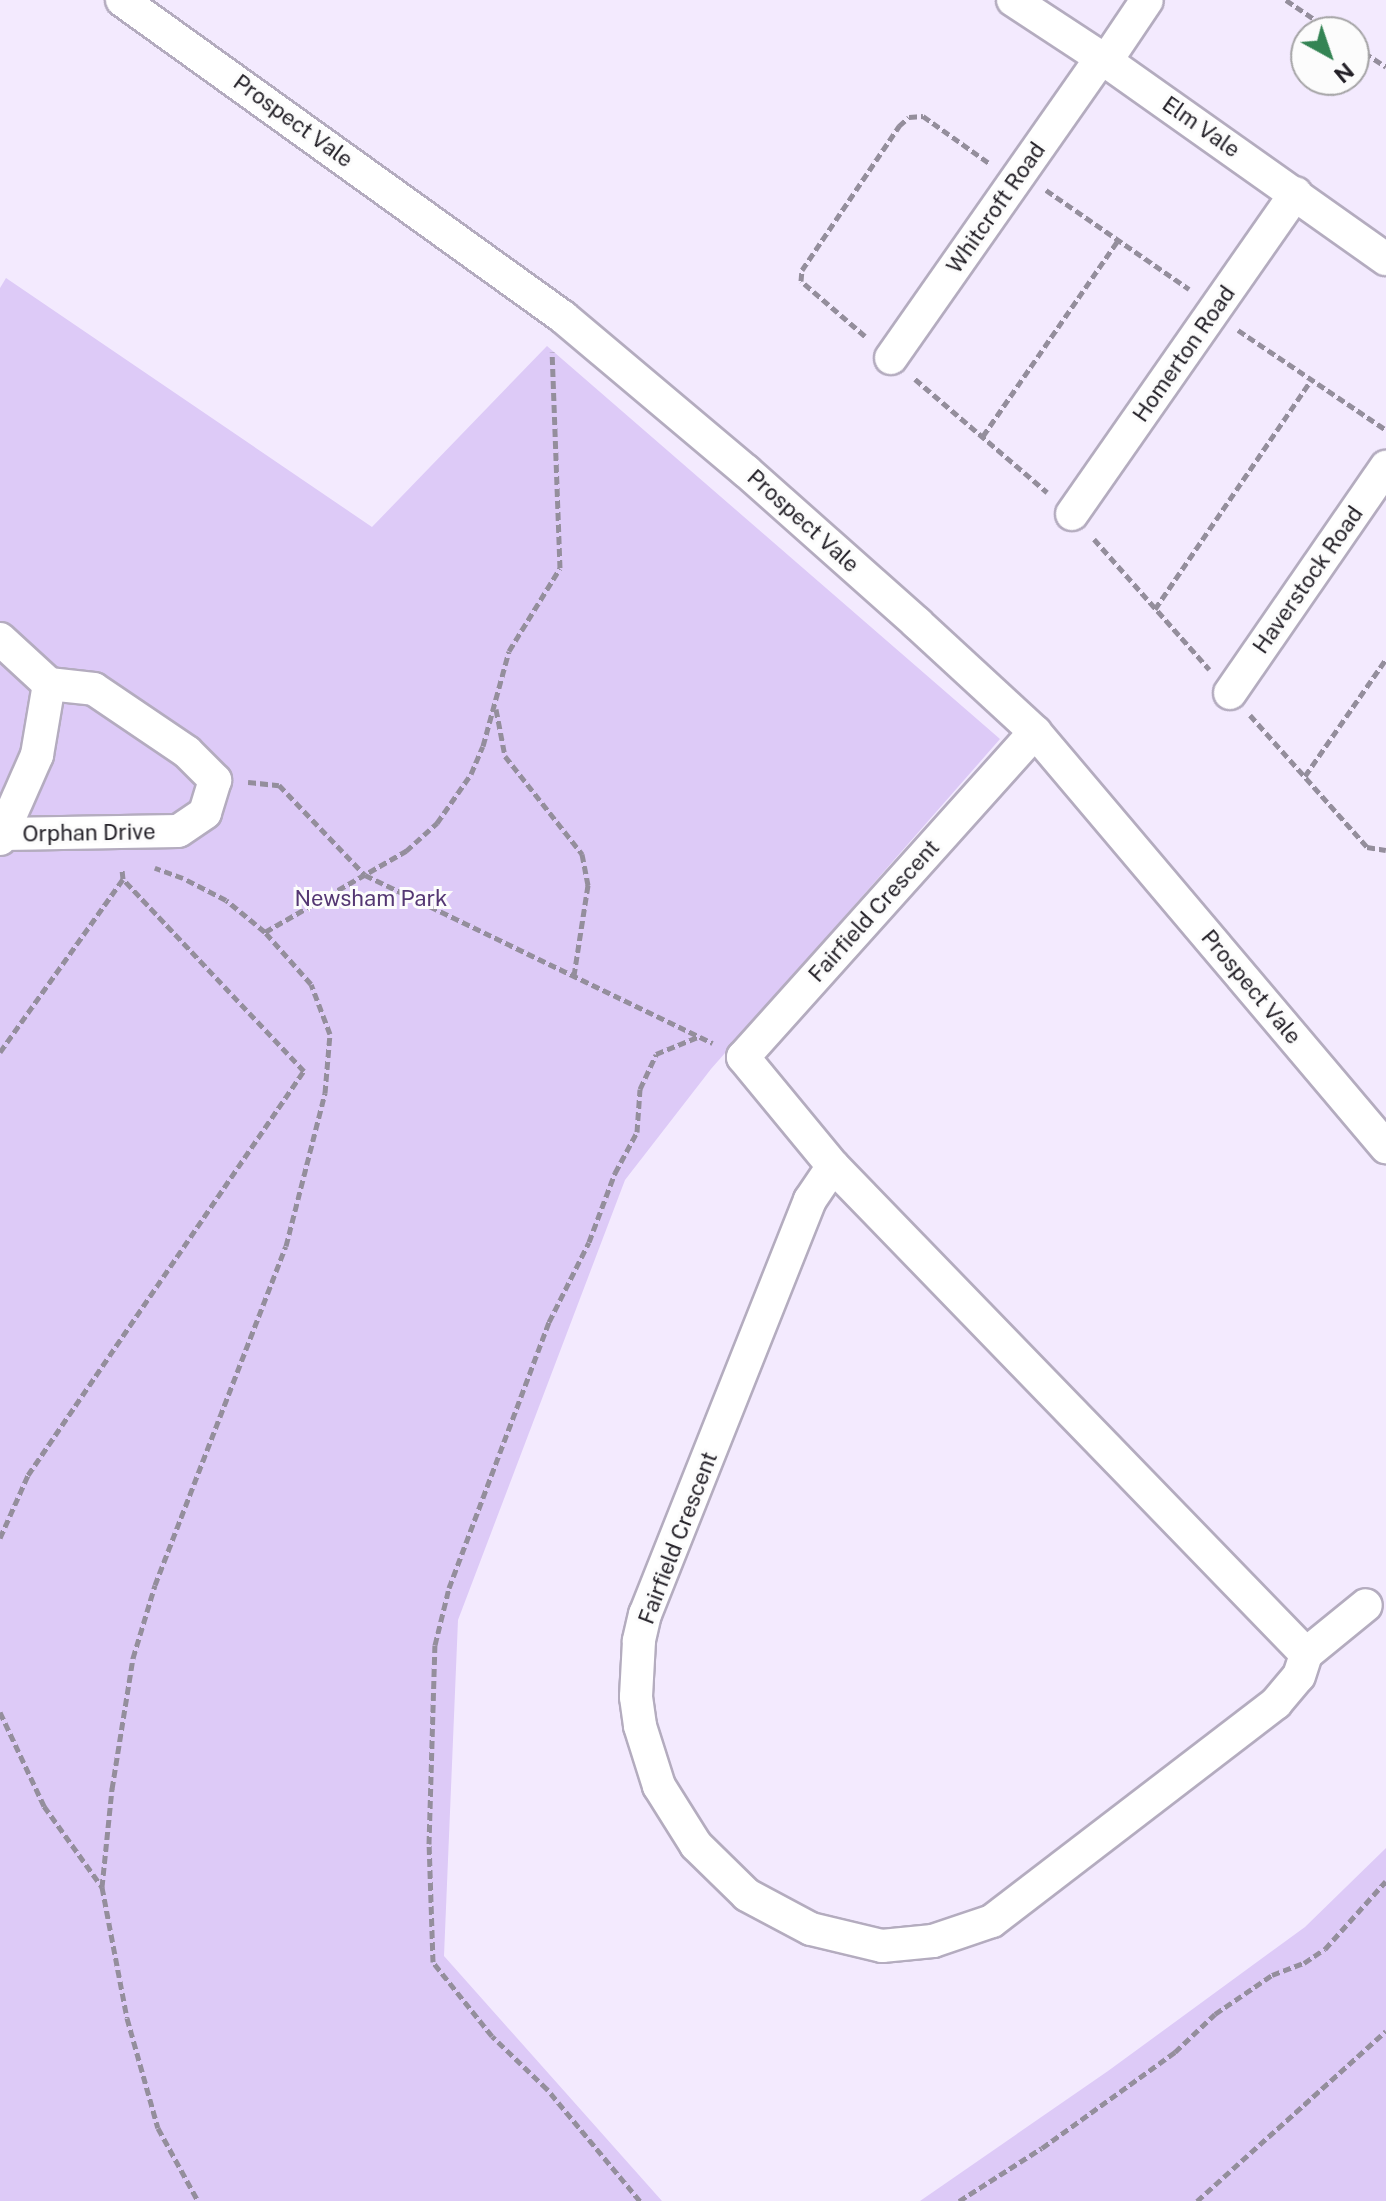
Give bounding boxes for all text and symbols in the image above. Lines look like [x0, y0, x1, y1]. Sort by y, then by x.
north arrow [1290, 16, 1370, 96]
text: N [1329, 57, 1359, 88]
street label: Prospect Vale [228, 69, 358, 173]
street label: Elm Vale [1157, 91, 1245, 163]
street label: Whitcroft Road [941, 138, 1051, 278]
street label: Homerton Road [1127, 281, 1241, 427]
street label: Prospect Vale [742, 464, 864, 578]
street label: Haverstock Road [1247, 501, 1369, 659]
street label: Orphan Drive [22, 819, 156, 847]
street label: Fairfield Crescent [803, 834, 945, 988]
park label: Newsham Park [295, 886, 447, 912]
street label: Prospect Vale [1195, 924, 1307, 1050]
street label: Fairfield Crescent [633, 1448, 723, 1628]

